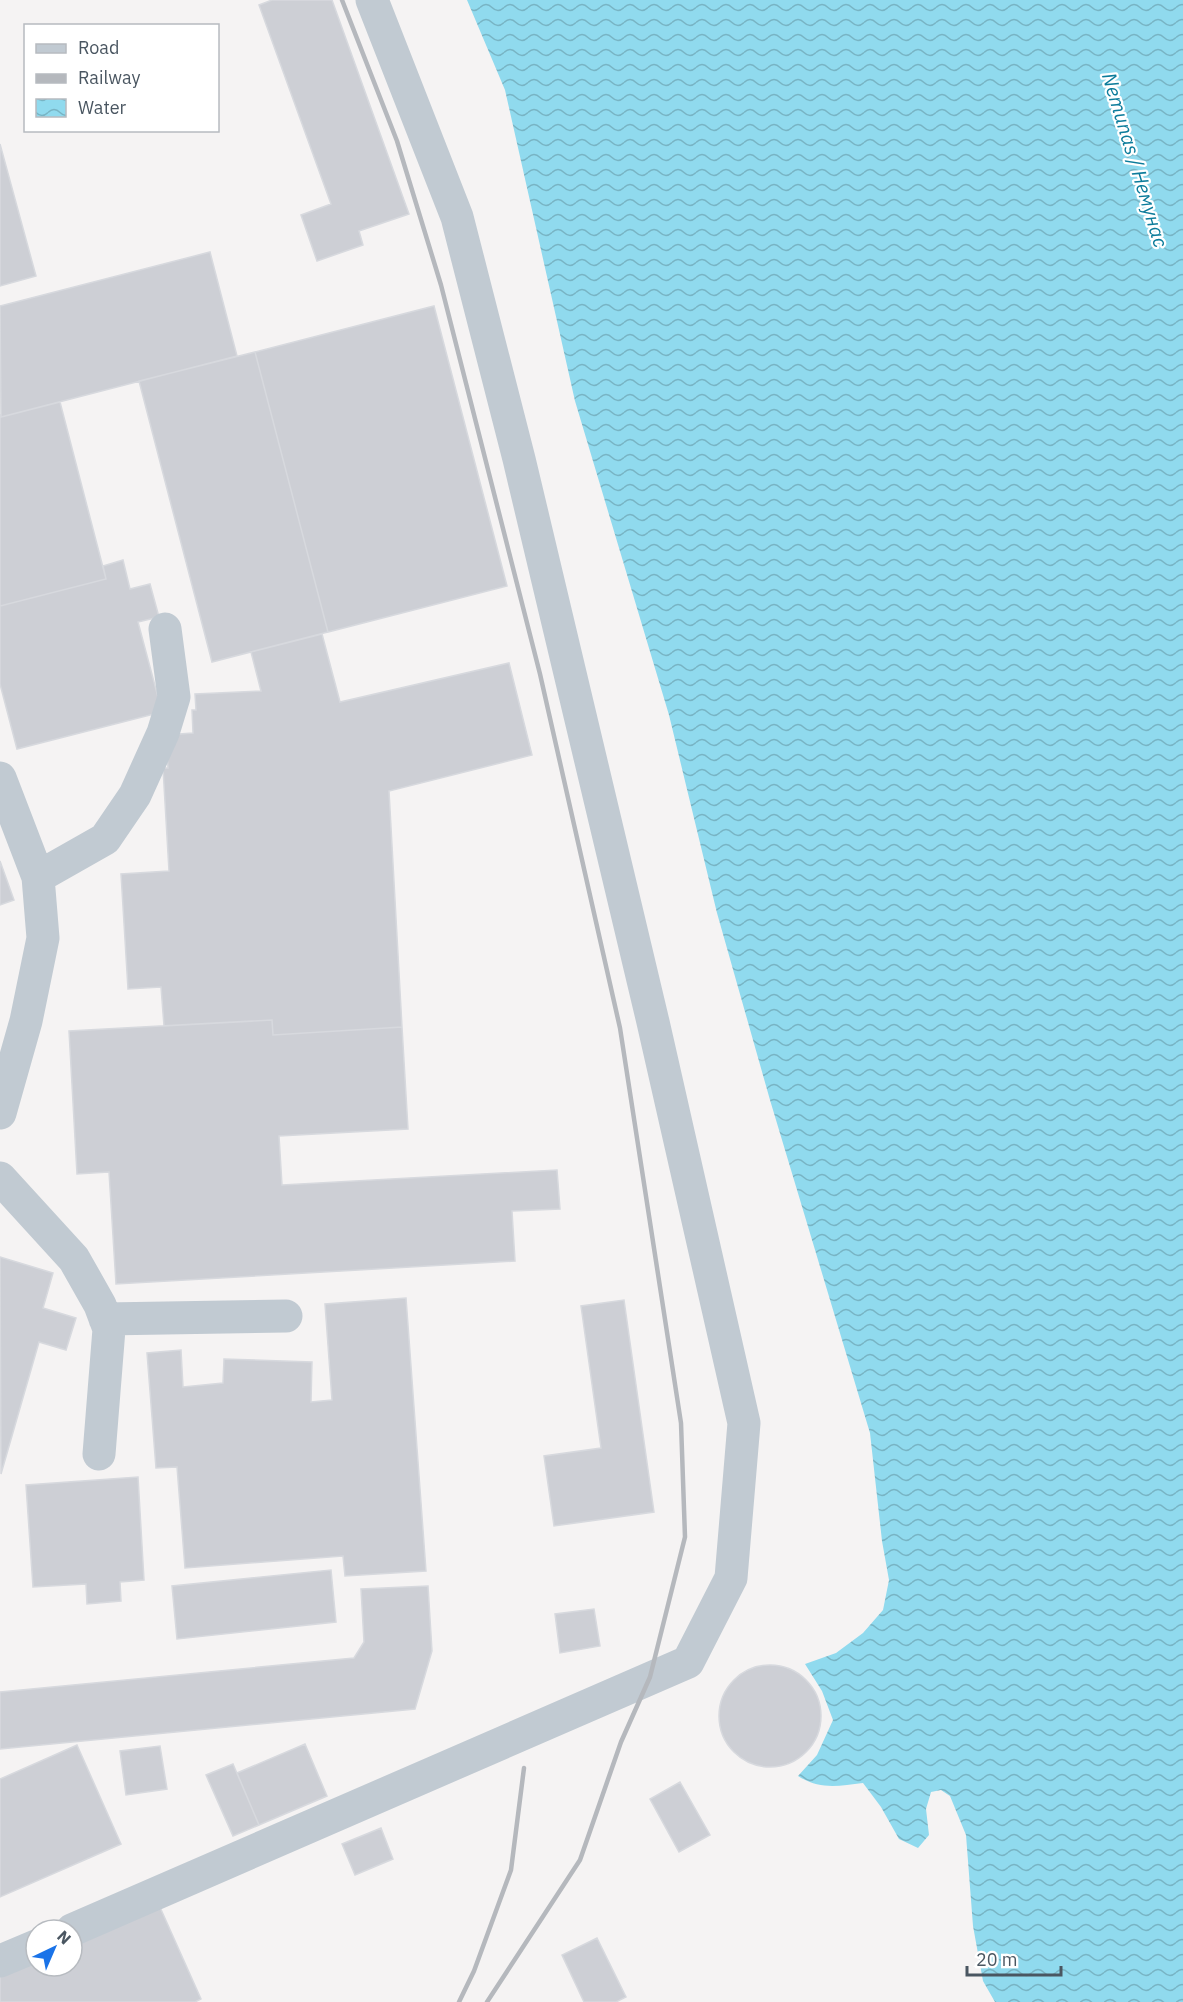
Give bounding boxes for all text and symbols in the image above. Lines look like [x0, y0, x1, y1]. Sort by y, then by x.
legend [24, 24, 219, 132]
text: Road [78, 36, 119, 59]
text: Railway [78, 66, 140, 89]
water label: Nemunas / Немунас [1096, 69, 1175, 251]
text: Water [78, 96, 127, 119]
north arrow [24, 1918, 84, 1978]
text: N [53, 1926, 76, 1948]
scale bar [967, 1939, 1062, 1977]
text: 20 m [976, 1948, 1018, 1971]

